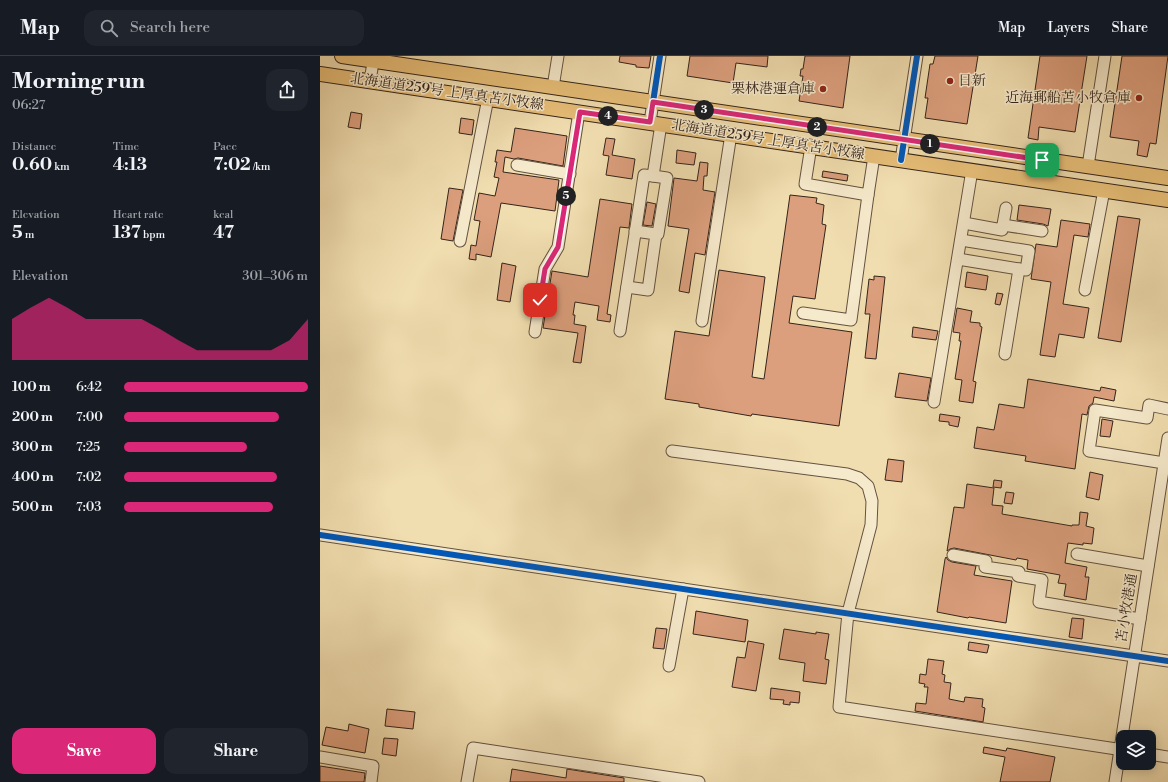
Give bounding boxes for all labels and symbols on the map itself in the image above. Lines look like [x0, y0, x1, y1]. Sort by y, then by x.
street label: 北海道道259号 上厚真苫小牧線 [349, 70, 545, 114]
place label: 日新 [958, 72, 986, 90]
marker: 日新 [945, 76, 955, 86]
place label: 栗林港運倉庫 [731, 80, 815, 98]
marker: 栗林港運倉庫 [818, 84, 828, 94]
place label: 近海郵船苫小牧倉庫 [1005, 89, 1131, 107]
marker: 近海郵船苫小牧倉庫 [1134, 93, 1144, 103]
pin: 3 [694, 100, 714, 120]
pin: 4 [598, 106, 618, 126]
street label: 北海道道259号 上厚真苫小牧線 [670, 116, 866, 164]
pin: 2 [807, 117, 827, 137]
pin: 1 [920, 134, 940, 154]
pin [1025, 143, 1059, 177]
pin: 5 [556, 186, 576, 206]
pin [523, 283, 557, 317]
street label: 苫小牧港通 [1113, 572, 1141, 644]

